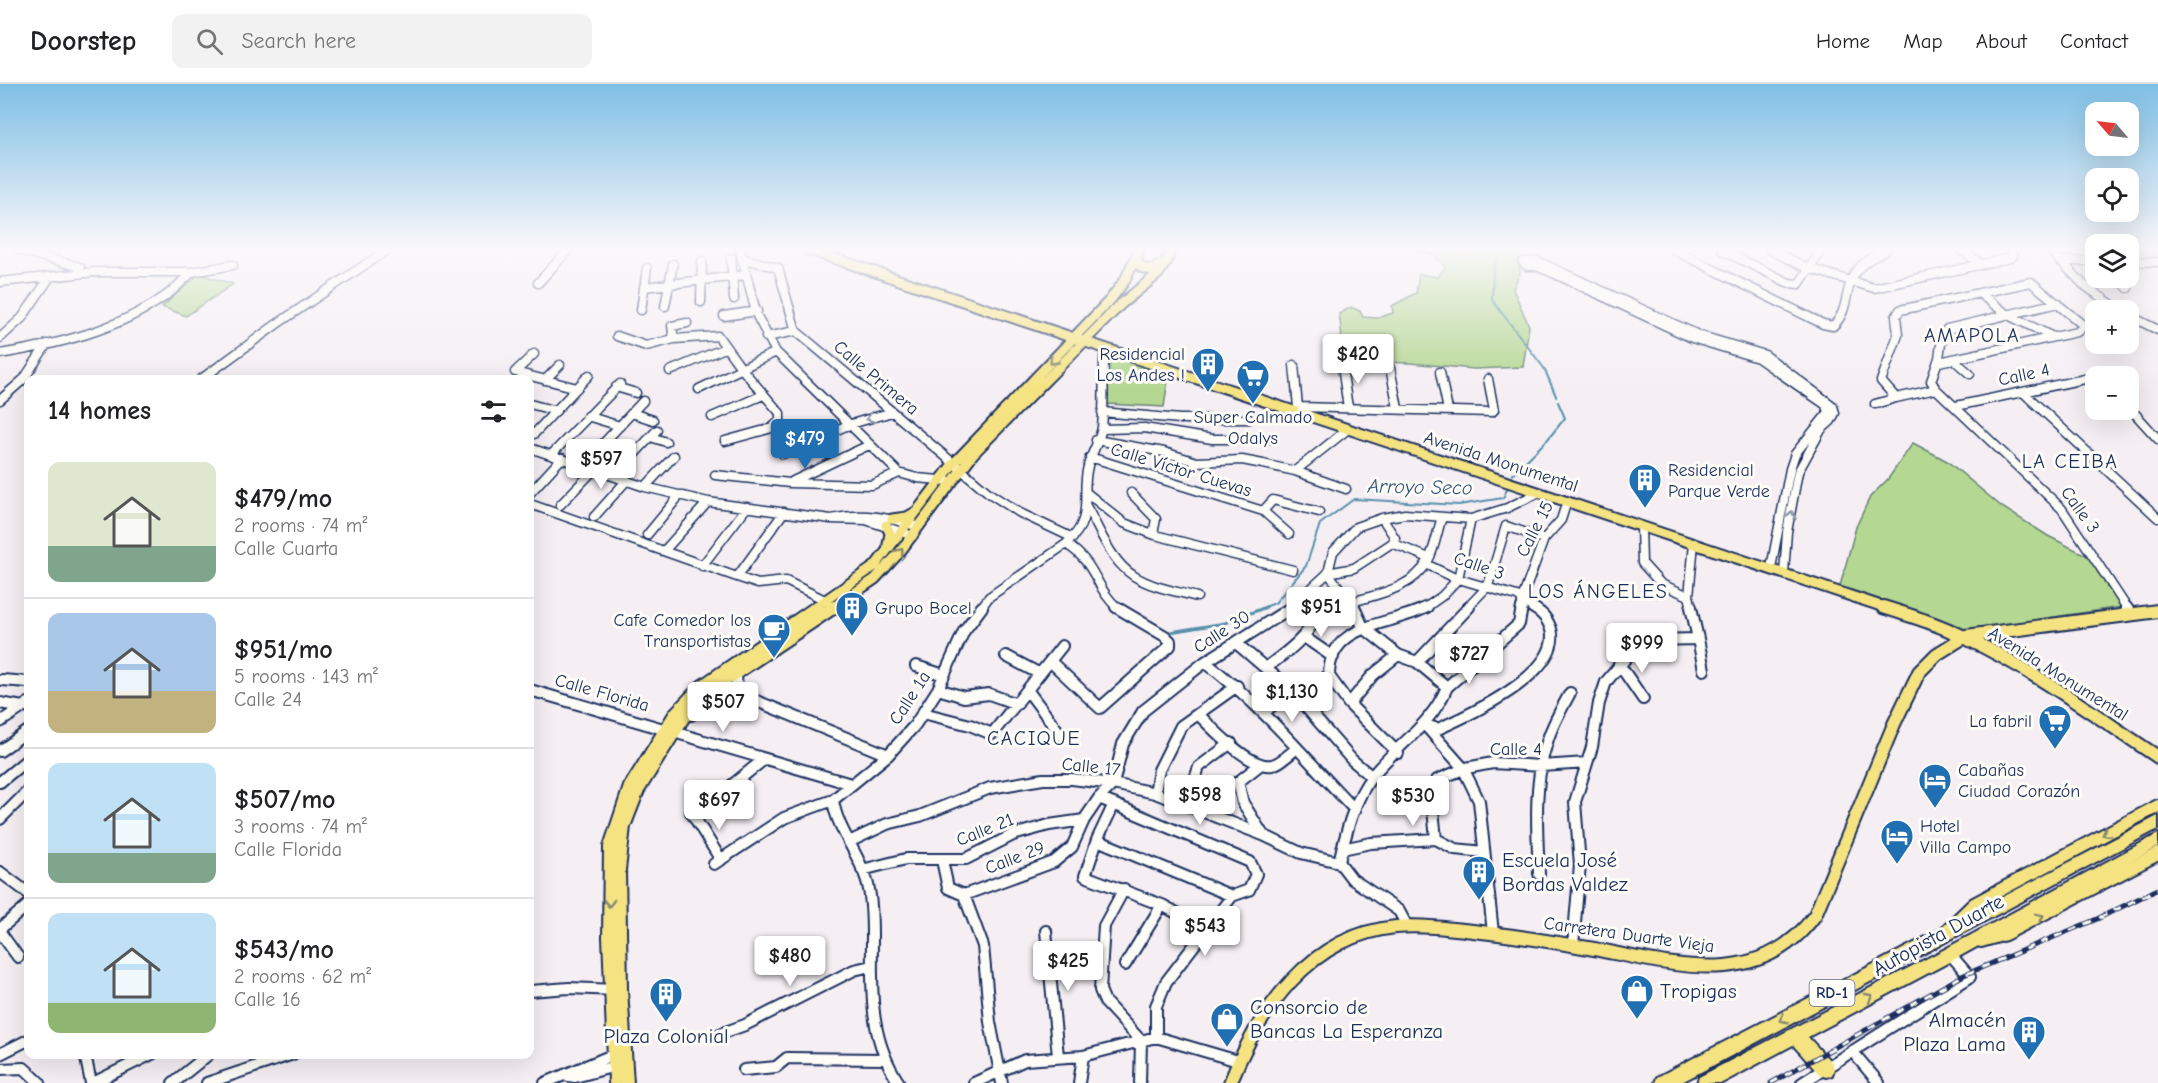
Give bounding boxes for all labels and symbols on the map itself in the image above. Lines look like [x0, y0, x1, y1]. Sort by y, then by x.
north arrow [2085, 102, 2139, 156]
district label: AMAPOLA [1924, 324, 2020, 347]
pin: $420 [1322, 334, 1394, 385]
street label: Calle Primera [829, 336, 923, 420]
place label: Residencial Los Andes ! [1097, 344, 1185, 386]
building icon: Residencial Los Andes ! [1190, 346, 1226, 393]
one-way arrow [1049, 354, 1060, 365]
supermarket icon: Super Calmado Odalys [1235, 358, 1271, 405]
street label: Calle 4 [1996, 359, 2052, 391]
place label: Super Calmado Odalys [1194, 407, 1312, 449]
one-way arrow [865, 411, 876, 424]
pin: $479 [769, 419, 841, 470]
street label: Avenida Monumental [1421, 427, 1581, 497]
pin: $597 [565, 439, 637, 490]
street label: Calle Víctor Cuevas [1108, 439, 1254, 501]
district label: LA CEIBA [2022, 450, 2118, 473]
place label: Residencial Parque Verde [1668, 460, 1770, 502]
building icon: Residencial Parque Verde [1627, 462, 1663, 509]
water label: Arroyo Seco [1366, 475, 1473, 499]
street label: Calle 3 [2056, 483, 2104, 537]
street label: Calle 15 [1512, 497, 1558, 561]
one-way arrow [1784, 511, 1797, 521]
one-way arrow [892, 548, 903, 559]
street label: Calle 3 [1451, 548, 1507, 584]
district label: LOS ÁNGELES [1528, 579, 1668, 603]
pin: $951 [1285, 587, 1357, 638]
building icon: Grupo Bocel [834, 590, 870, 637]
place label: Grupo Bocel [875, 598, 972, 619]
street label: Calle 30 [1190, 606, 1254, 658]
place label: Cafe Comedor los Transportistas [613, 610, 751, 652]
cafe icon: Cafe Comedor los Transportistas [756, 612, 792, 659]
street label: Avenida Monumental [1984, 622, 2132, 726]
pin: $999 [1606, 623, 1678, 674]
pin: $727 [1433, 634, 1505, 685]
street label: Calle 1a [885, 667, 935, 729]
street label: Calle Florida [552, 670, 652, 716]
pin: $1,130 [1243, 672, 1341, 723]
pin: $507 [687, 682, 759, 733]
supermarket icon: La fabril [2037, 703, 2073, 750]
place label: La fabril [1969, 711, 2032, 732]
district label: CACIQUE [987, 727, 1081, 750]
street label: Calle 4 [1490, 739, 1542, 760]
street label: Calle 17 [1061, 753, 1122, 781]
place label: Cabañas Ciudad Corazón [1958, 760, 2080, 802]
hotel icon: Cabañas Ciudad Corazón [1917, 762, 1953, 809]
pin: $598 [1164, 775, 1236, 826]
pin: $530 [1377, 776, 1449, 827]
pin: $697 [683, 780, 755, 831]
street label: Calle 21 [953, 809, 1017, 851]
place label: Hotel Villa Campo [1920, 816, 2011, 858]
hotel icon: Hotel Villa Campo [1879, 818, 1915, 865]
one-way arrow [2102, 826, 2112, 837]
street label: Calle 29 [982, 837, 1048, 879]
place label: Escuela José Bordas Valdez [1502, 848, 1628, 896]
building icon: Escuela José Bordas Valdez [1461, 854, 1497, 901]
street label: Autopista Duarte [1868, 889, 2008, 981]
one-way arrow [603, 898, 615, 907]
pin: $543 [1169, 906, 1241, 957]
one-way arrow [2034, 912, 2045, 924]
street label: Carretera Duarte Vieja [1542, 913, 1716, 957]
pin: $480 [754, 936, 826, 987]
pin: $425 [1032, 941, 1104, 992]
shop icon: Tropigas [1619, 973, 1655, 1020]
building icon: Plaza Colonial [648, 976, 684, 1023]
place label: Tropigas [1660, 979, 1737, 1003]
road number: RD-1 [1810, 980, 1854, 1006]
one-way arrow [1862, 993, 1873, 1004]
place label: Consorcio de Bancas La Esperanza [1250, 995, 1443, 1043]
shop icon: Consorcio de Bancas La Esperanza [1209, 1001, 1245, 1048]
place label: Almacén Plaza Lama [1903, 1008, 2006, 1056]
one-way arrow [1778, 1012, 1789, 1024]
building icon: Almacén Plaza Lama [2011, 1014, 2047, 1061]
place label: Plaza Colonial [603, 1024, 729, 1048]

